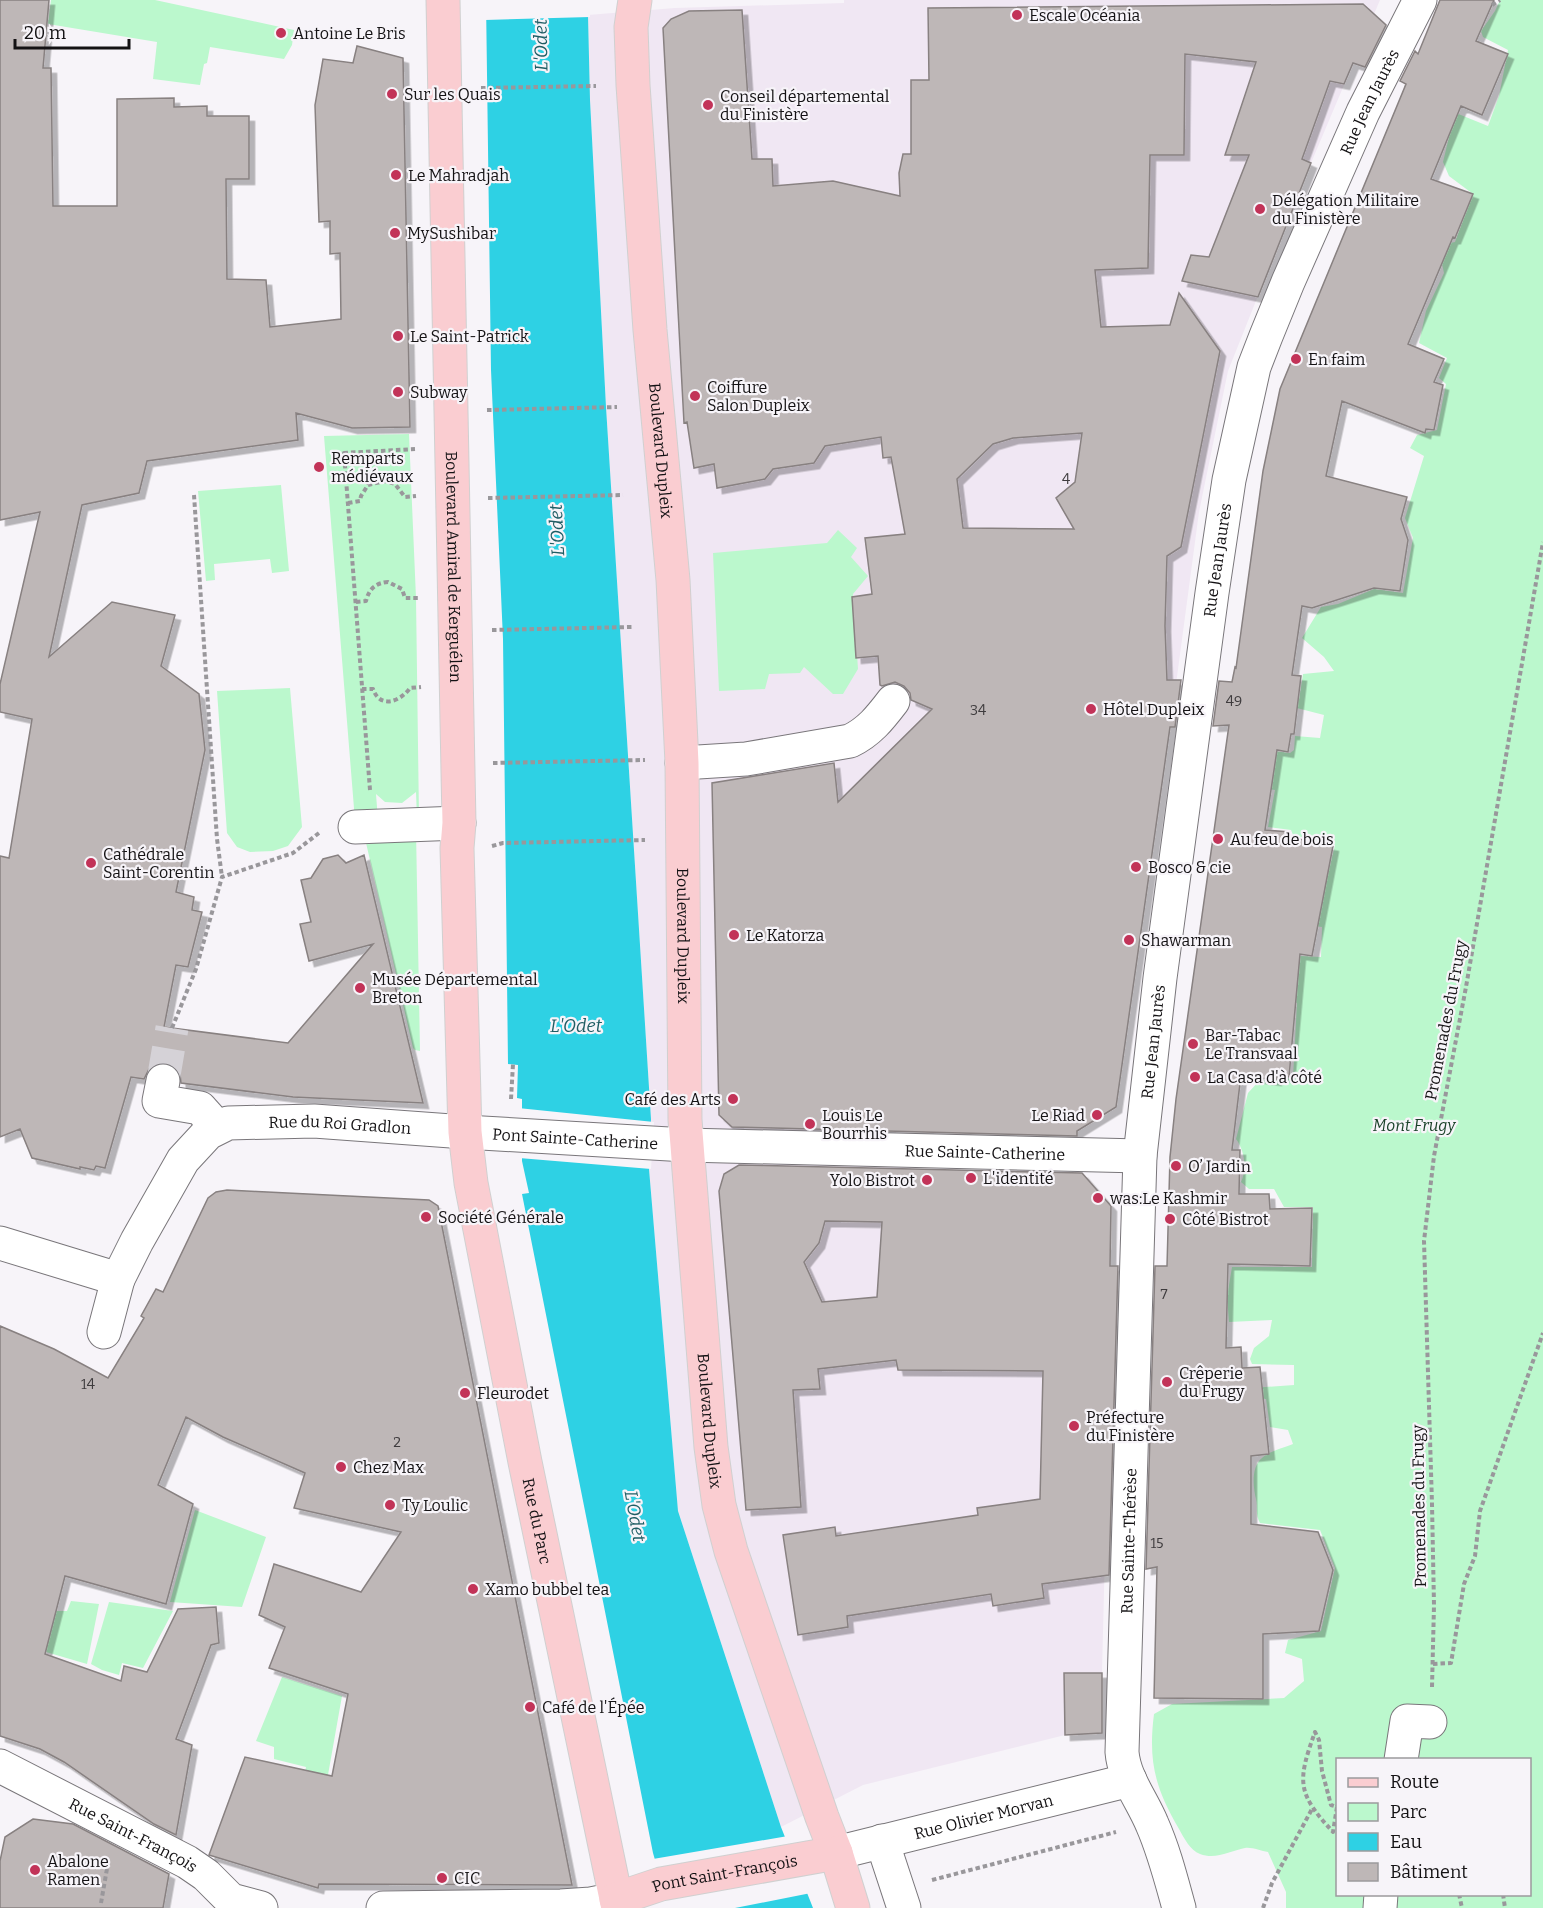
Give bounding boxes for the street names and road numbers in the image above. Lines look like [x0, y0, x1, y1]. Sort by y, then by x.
street label: Rue Jean Jaurès [1336, 46, 1403, 157]
street label: Boulevard Dupleix [645, 382, 677, 519]
street label: Boulevard Amiral de Kerguélen [442, 451, 466, 683]
street label: Rue Jean Jaurès [1199, 502, 1235, 618]
street label: Boulevard Dupleix [673, 868, 694, 1004]
street label: Promenades du Frugy [1421, 938, 1471, 1102]
street label: Rue Jean Jaurès [1137, 984, 1169, 1100]
street label: Rue du Roi Gradlon [268, 1111, 412, 1138]
street label: Pont Sainte-Catherine [492, 1124, 659, 1153]
street label: Rue Sainte-Catherine [905, 1141, 1065, 1164]
street label: Boulevard Dupleix [694, 1352, 726, 1490]
street label: Promenades du Frugy [1408, 1424, 1430, 1588]
street label: Rue Sainte-Thérèse [1117, 1468, 1140, 1614]
street label: Rue du Parc [519, 1476, 556, 1566]
street label: Rue Olivier Morvan [912, 1790, 1055, 1843]
street label: Rue Saint-François [66, 1794, 201, 1876]
street label: Pont Saint-François [649, 1851, 799, 1896]

